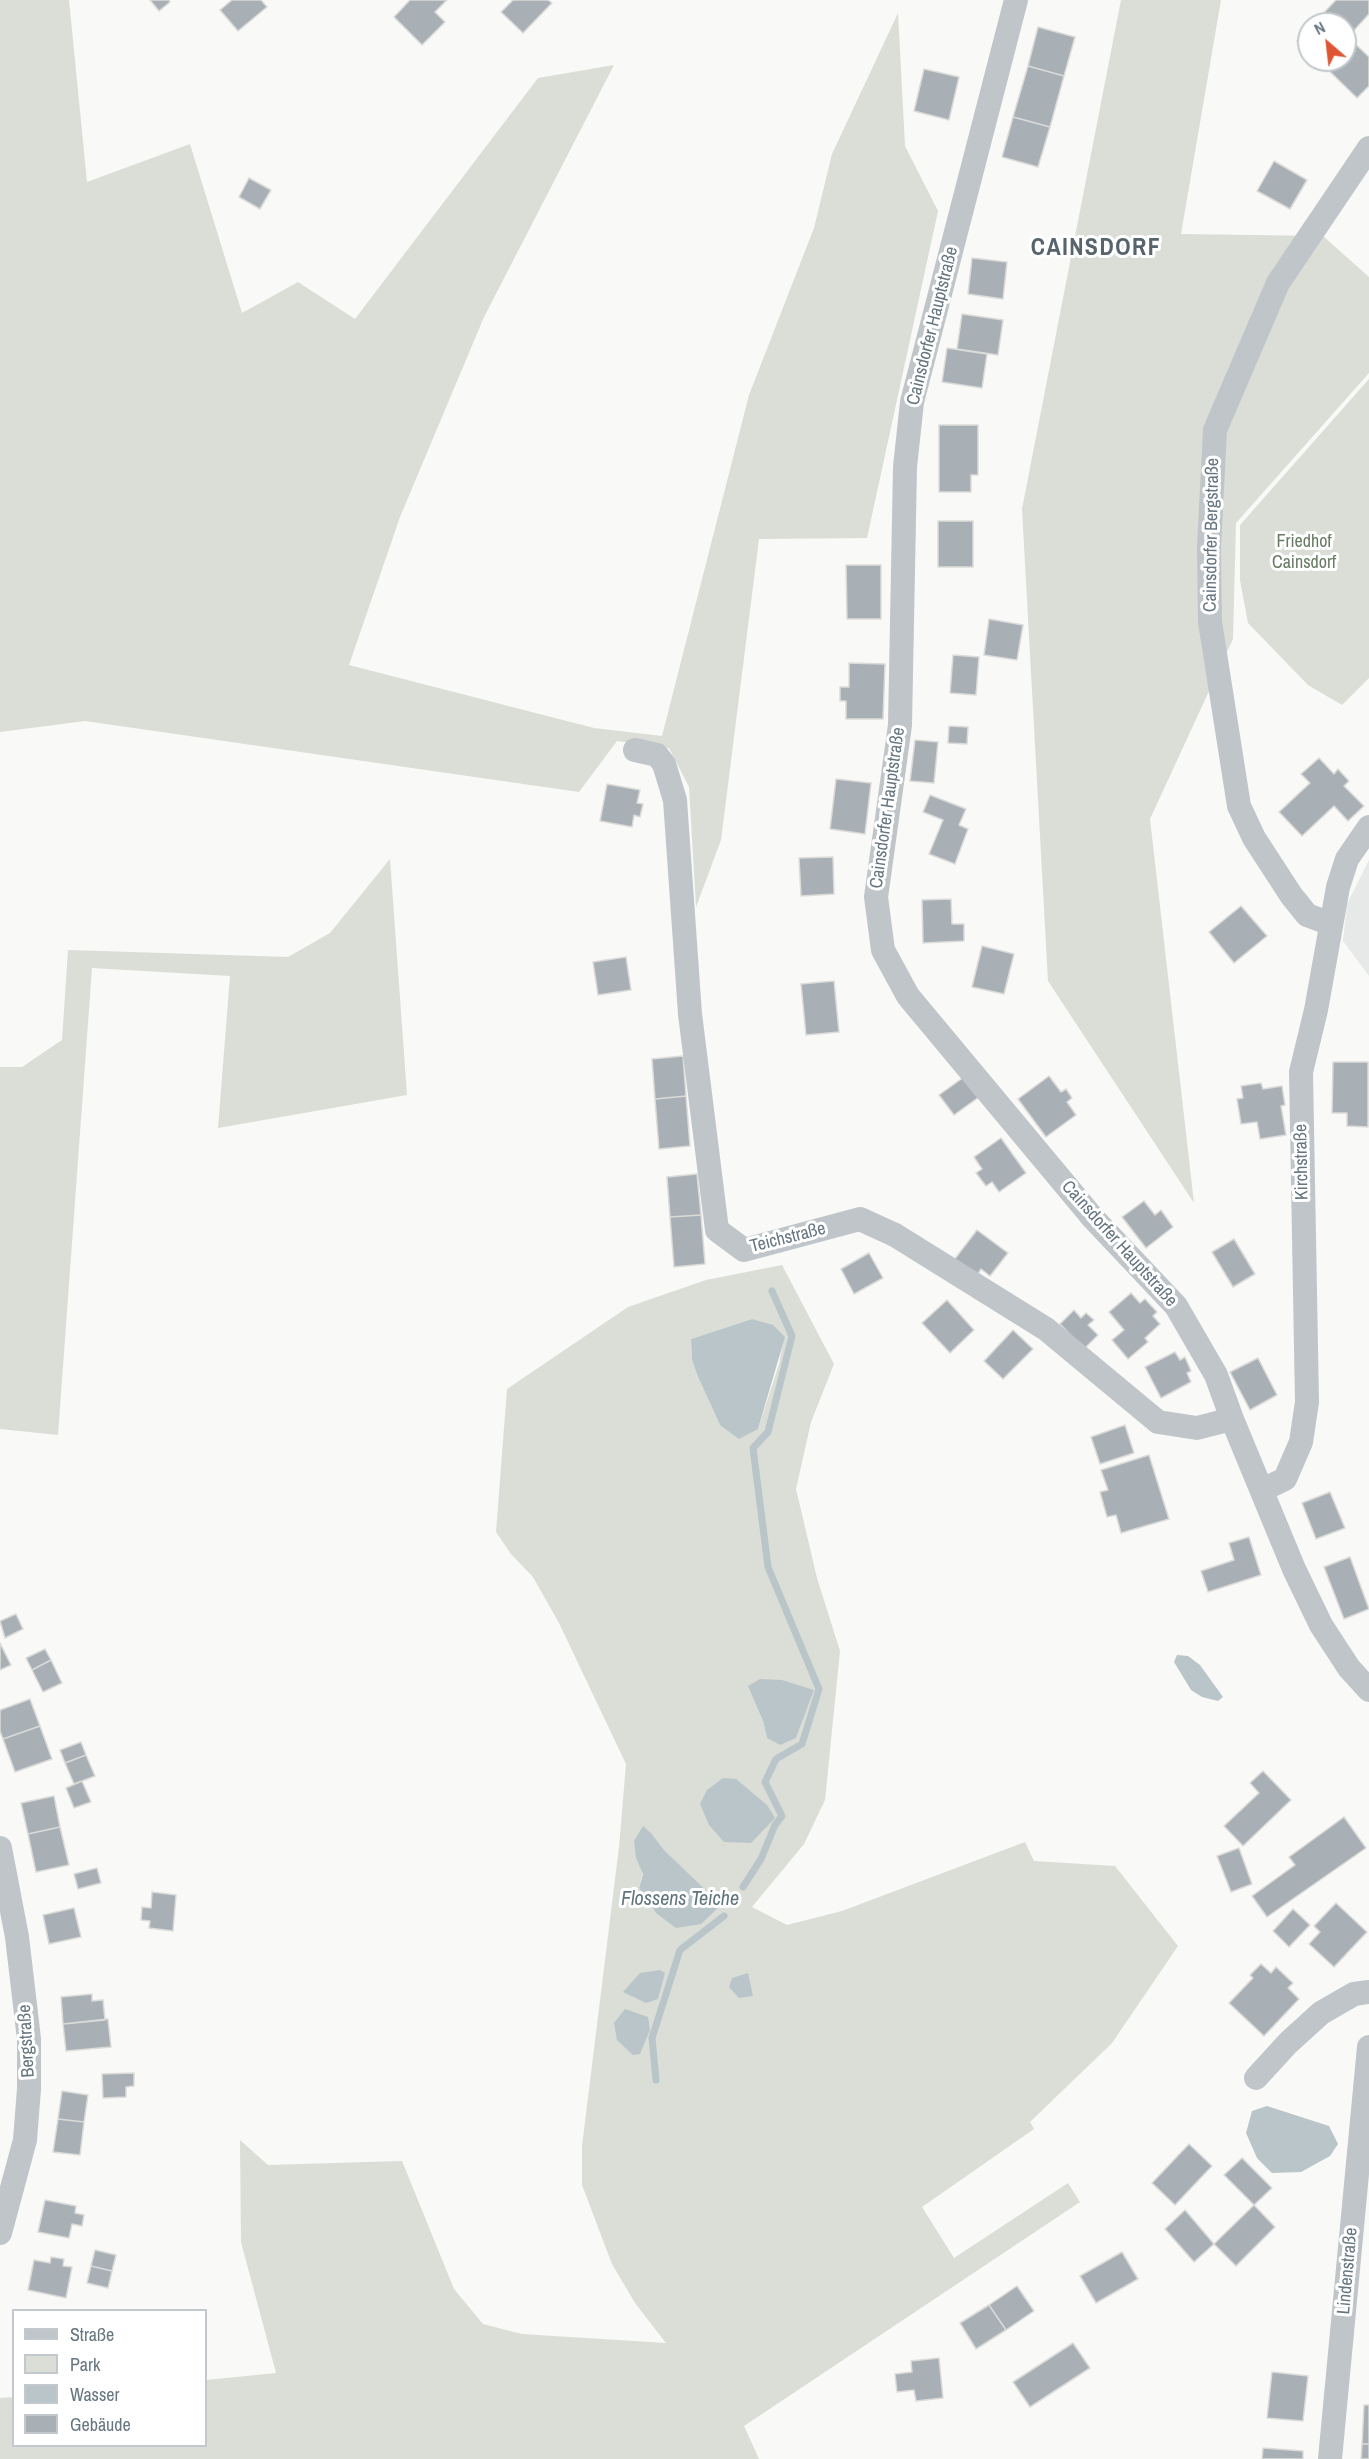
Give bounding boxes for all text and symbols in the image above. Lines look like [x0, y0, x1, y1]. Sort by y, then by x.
north arrow [1297, 12, 1357, 72]
text: N [1310, 16, 1329, 40]
district label: CAINSDORF [1031, 235, 1161, 263]
street label: Cainsdorfer Hauptstraße [903, 245, 963, 407]
street label: Cainsdorfer Bergstraße [1200, 458, 1224, 612]
park label: Friedhof Cainsdorf [1272, 531, 1336, 574]
street label: Cainsdorfer Hauptstraße [866, 726, 910, 890]
street label: Kirchstraße [1291, 1124, 1313, 1200]
street label: Cainsdorfer Hauptstraße [1057, 1176, 1181, 1312]
street label: Teichstraße [748, 1218, 828, 1258]
water label: Flossens Teiche [621, 1888, 739, 1912]
street label: Bergstraße [14, 2004, 40, 2078]
street label: Lindenstraße [1333, 2227, 1363, 2315]
legend [12, 2309, 207, 2447]
text: Straße [70, 2322, 114, 2347]
text: Park [70, 2352, 100, 2377]
text: Wasser [70, 2382, 119, 2407]
text: Gebäude [70, 2412, 131, 2437]

